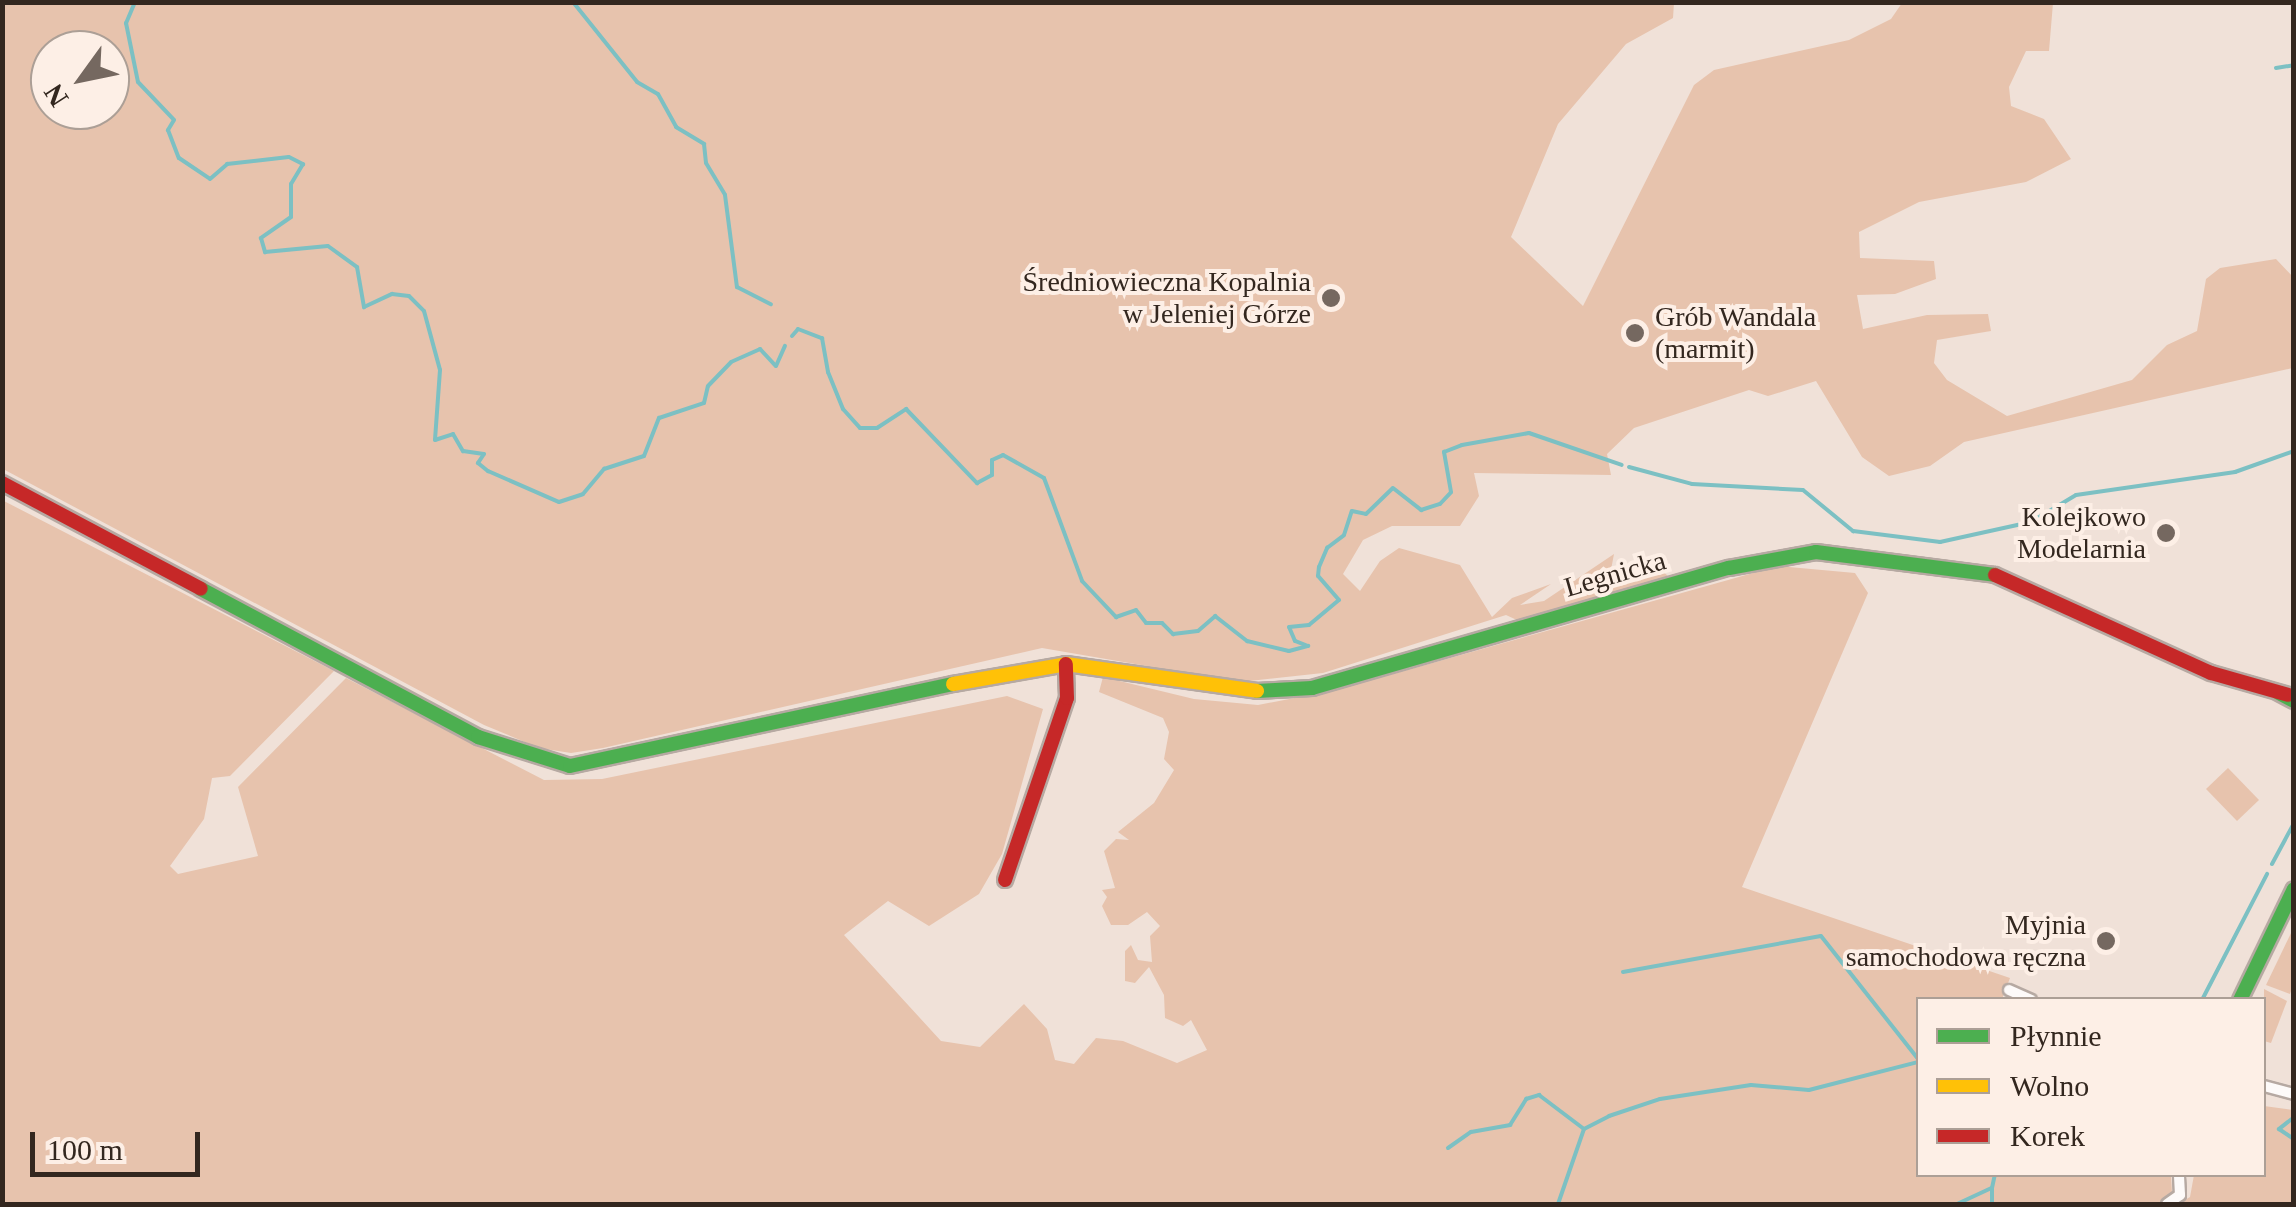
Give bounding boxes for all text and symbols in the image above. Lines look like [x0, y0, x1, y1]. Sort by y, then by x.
north arrow [30, 30, 130, 130]
text: N [38, 79, 75, 112]
place label: Średniowieczna Kopalnia w Jeleniej Górze [1023, 265, 1311, 331]
marker: Średniowieczna Kopalnia w Jeleniej Górze [1320, 287, 1342, 309]
place label: Grób Wandala (marmit) [1655, 300, 1817, 366]
marker: Grób Wandala (marmit) [1624, 322, 1646, 344]
place label: Kolejkowo Modelarnia [2017, 500, 2146, 566]
marker: Kolejkowo Modelarnia [2155, 522, 2177, 544]
street label: Legnicka [1560, 543, 1670, 605]
place label: Myjnia samochodowa ręczna [1846, 908, 2086, 974]
marker: Myjnia samochodowa ręczna [2095, 930, 2117, 952]
legend [1916, 997, 2266, 1177]
text: Płynnie [2010, 1019, 2102, 1052]
text: Wolno [2010, 1069, 2089, 1102]
scale bar [35, 1112, 205, 1174]
text: Korek [2010, 1119, 2085, 1152]
text: 100 m [47, 1133, 123, 1166]

